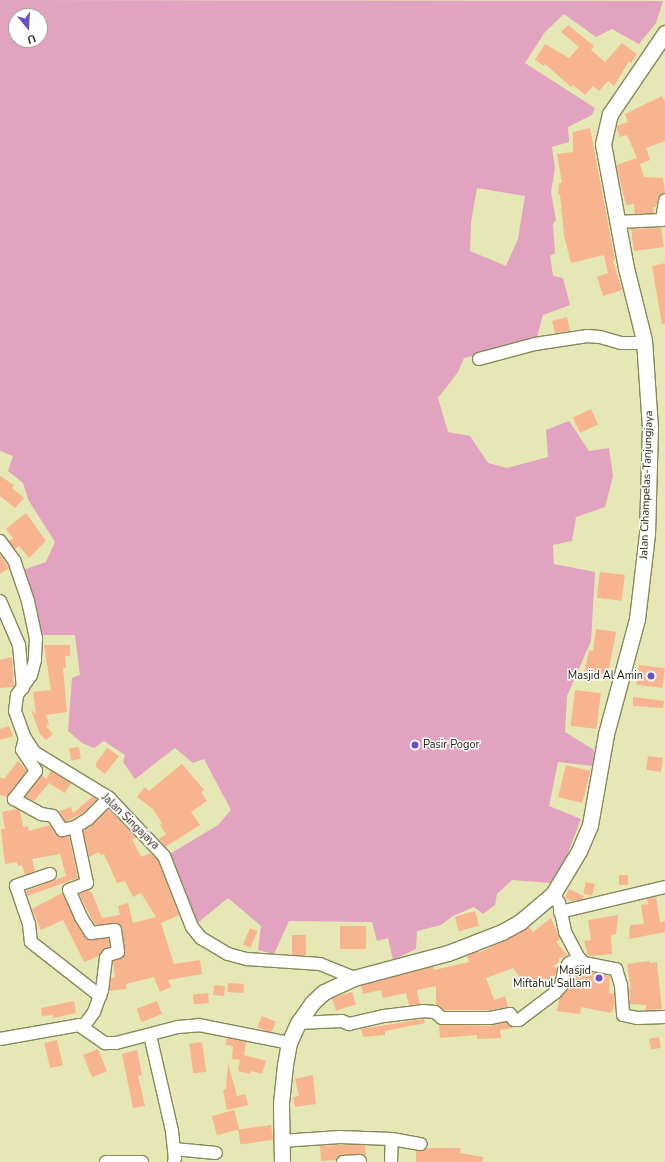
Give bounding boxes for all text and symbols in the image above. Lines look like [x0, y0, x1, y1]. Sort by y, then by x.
north arrow [8, 8, 48, 48]
text: U [25, 31, 38, 47]
street label: Jalan Cihampelas-Tanjungjaya [638, 410, 656, 560]
place label: Masjid Al Amin [568, 669, 643, 683]
marker: Masjid Al Amin [646, 671, 656, 681]
place label: Pasir Pogor [423, 738, 479, 752]
marker: Pasir Pogor [410, 740, 420, 750]
street label: Jalan Singajaya [98, 791, 162, 853]
place label: Masjid Miftahul Sallam [513, 965, 591, 991]
marker: Masjid Miftahul Sallam [594, 973, 604, 983]

